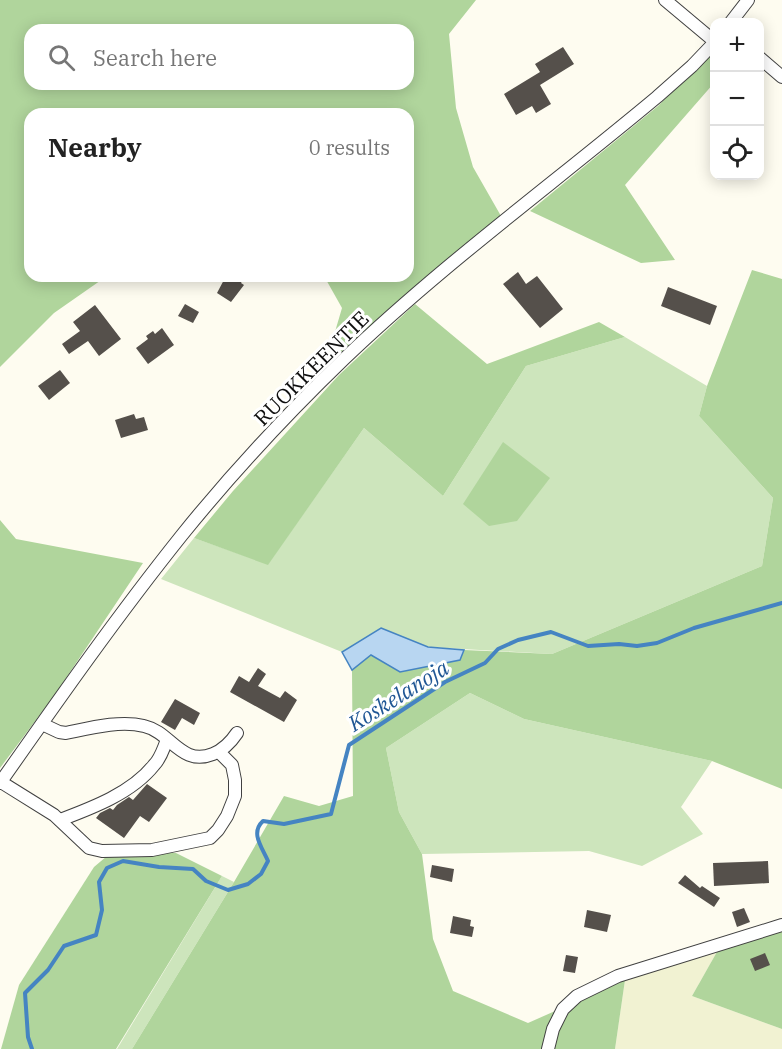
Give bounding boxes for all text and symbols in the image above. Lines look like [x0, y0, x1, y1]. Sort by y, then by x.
map controls [710, 18, 764, 180]
button: + [710, 18, 764, 72]
search box [24, 24, 414, 90]
icon: search [45, 41, 78, 74]
text: Search here [93, 43, 217, 72]
button: − [710, 72, 764, 126]
button: locate [710, 126, 764, 180]
text: Nearby [48, 130, 142, 164]
text: 0 results [309, 134, 390, 161]
street label: RUOKKEENTIE [247, 304, 375, 432]
water label: Koskelanoja [341, 653, 454, 738]

